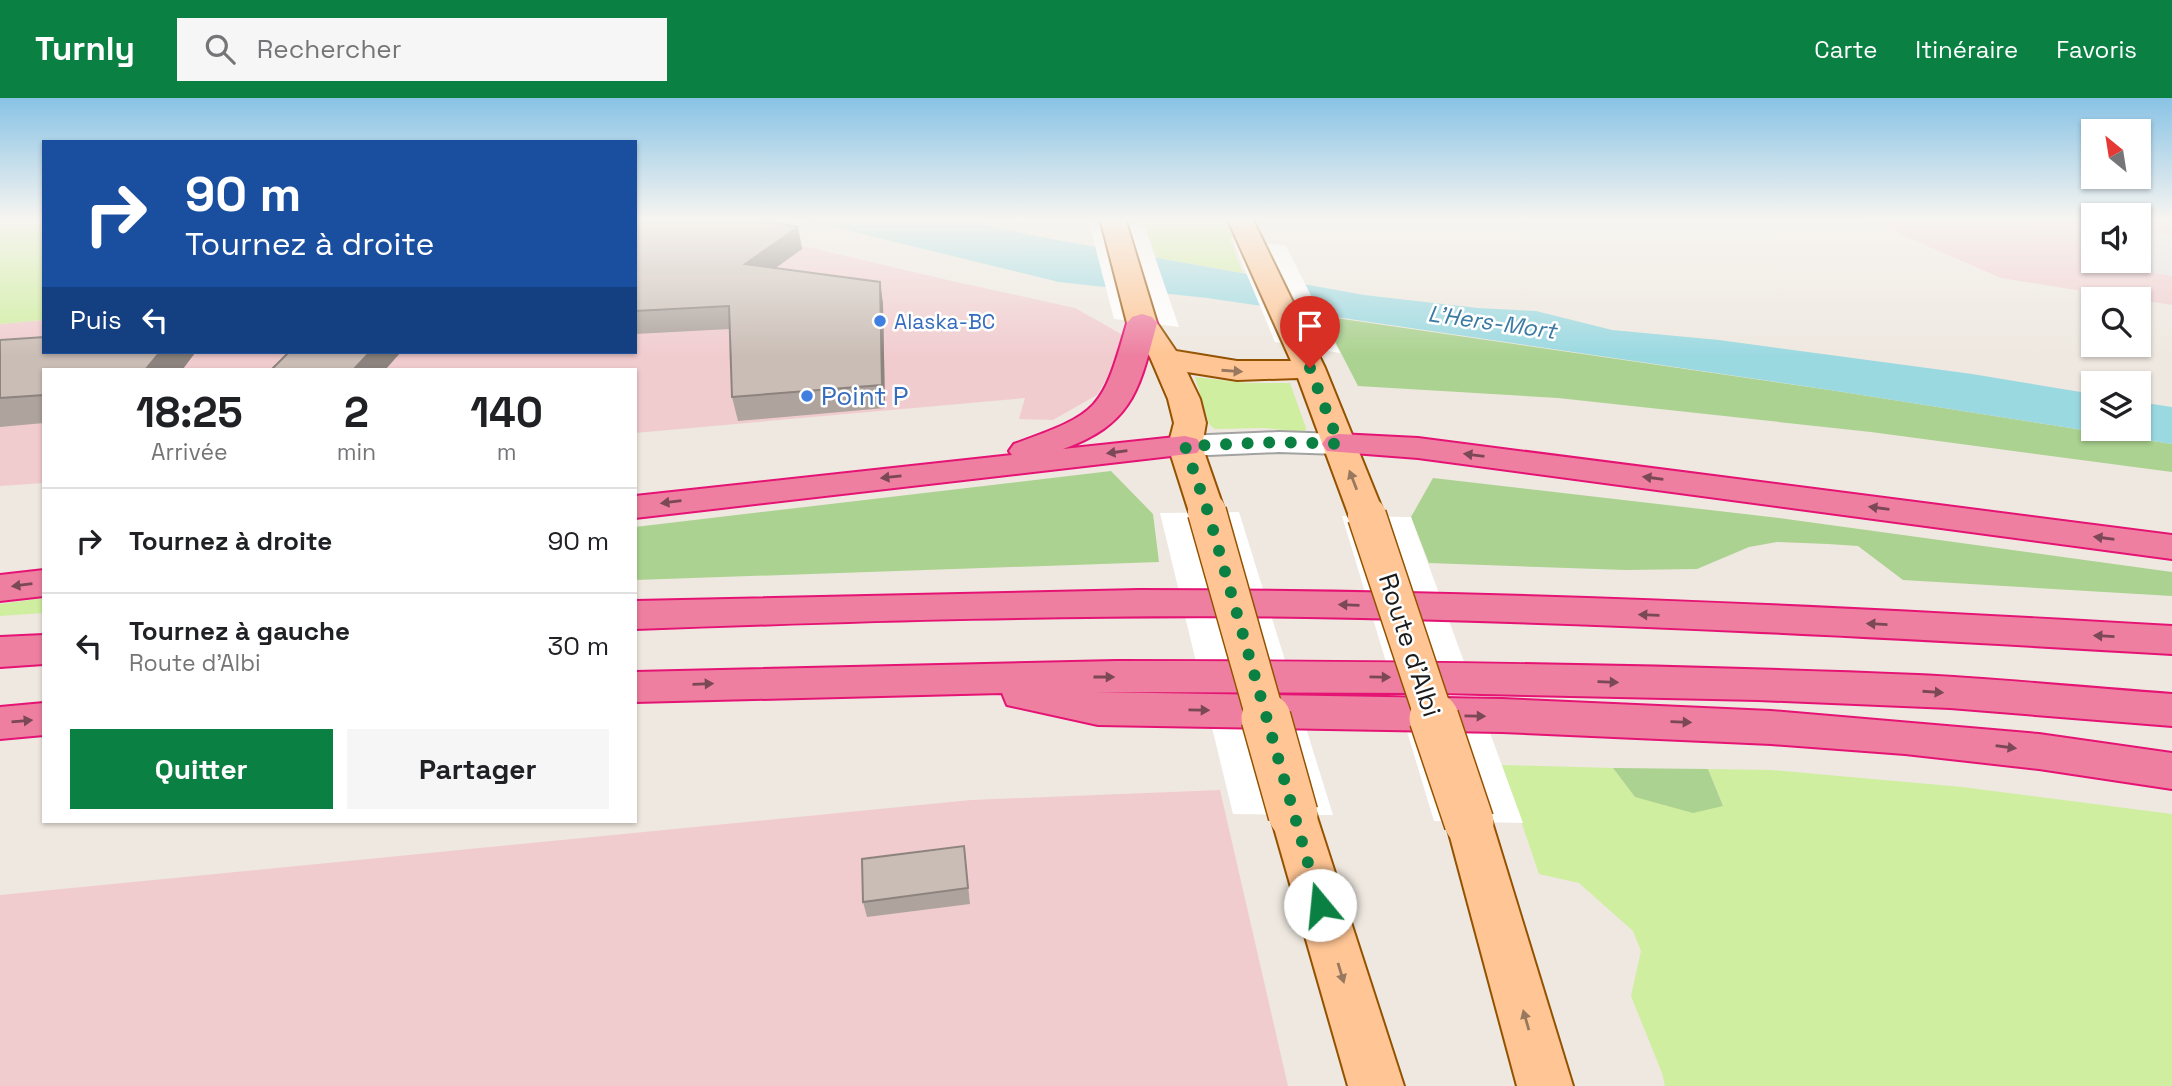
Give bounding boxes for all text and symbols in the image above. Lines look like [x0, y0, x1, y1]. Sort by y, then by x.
search box [177, 18, 667, 81]
text: Turnly [35, 28, 135, 70]
icon: search [201, 30, 239, 68]
text: Rechercher [257, 32, 402, 66]
text: Carte [1814, 34, 1877, 65]
text: Itinéraire [1915, 34, 2018, 65]
text: Favoris [2056, 34, 2137, 65]
north arrow [2081, 119, 2151, 189]
map controls [2081, 119, 2151, 441]
text: 90 m [185, 163, 301, 225]
icon: right [70, 168, 161, 259]
button: sound [2081, 203, 2151, 273]
text: Tournez à droite [185, 224, 434, 264]
button: search [2081, 287, 2151, 357]
pin [1280, 296, 1340, 368]
water label: L'Hers-Mort [1426, 298, 1560, 346]
icon: left [136, 301, 174, 339]
text: Puis [70, 303, 122, 337]
icon: arrive [1291, 307, 1329, 345]
place label: Alaska-BC [894, 308, 995, 335]
marker: Alaska-BC [872, 313, 888, 329]
one-way arrow [1221, 366, 1243, 377]
button: layers [2081, 371, 2151, 441]
place label: Point P [821, 379, 908, 413]
text: 18:25 [136, 386, 243, 439]
text: 2 [344, 386, 369, 439]
text: 140 [470, 386, 543, 439]
marker: Point P [799, 388, 815, 404]
text: Arrivée [151, 437, 228, 467]
text: min [337, 437, 376, 467]
text: m [497, 437, 516, 467]
one-way arrow [1105, 447, 1127, 458]
one-way arrow [1463, 449, 1485, 460]
one-way arrow [1347, 469, 1358, 490]
one-way arrow [879, 471, 901, 482]
one-way arrow [1642, 473, 1664, 484]
one-way arrow [659, 497, 681, 508]
one-way arrow [1868, 503, 1890, 514]
icon: right [70, 522, 108, 560]
text: Tournez à droite [129, 524, 332, 558]
text: 90 m [547, 524, 609, 558]
one-way arrow [2093, 533, 2115, 544]
street label: Route d'Albi [1371, 569, 1449, 721]
one-way arrow [11, 580, 33, 591]
one-way arrow [1337, 600, 1359, 611]
one-way arrow [1638, 610, 1660, 621]
text: Tournez à gauche [129, 614, 350, 648]
one-way arrow [1865, 618, 1887, 629]
icon: left [70, 627, 108, 665]
text: 30 m [548, 629, 609, 663]
one-way arrow [2093, 631, 2115, 642]
text: Route d'Albi [129, 648, 261, 678]
one-way arrow [1093, 671, 1115, 683]
one-way arrow [1370, 672, 1392, 683]
one-way arrow [1597, 677, 1619, 688]
one-way arrow [693, 679, 715, 690]
one-way arrow [1922, 687, 1944, 698]
one-way arrow [1188, 705, 1210, 716]
one-way arrow [1464, 710, 1486, 722]
one-way arrow [11, 715, 33, 726]
one-way arrow [1671, 717, 1693, 728]
button: Quitter [70, 729, 333, 809]
button: Partager [347, 729, 609, 809]
one-way arrow [1995, 741, 2017, 752]
position arrow [1283, 868, 1357, 942]
one-way arrow [1337, 963, 1347, 984]
one-way arrow [1521, 1010, 1531, 1031]

